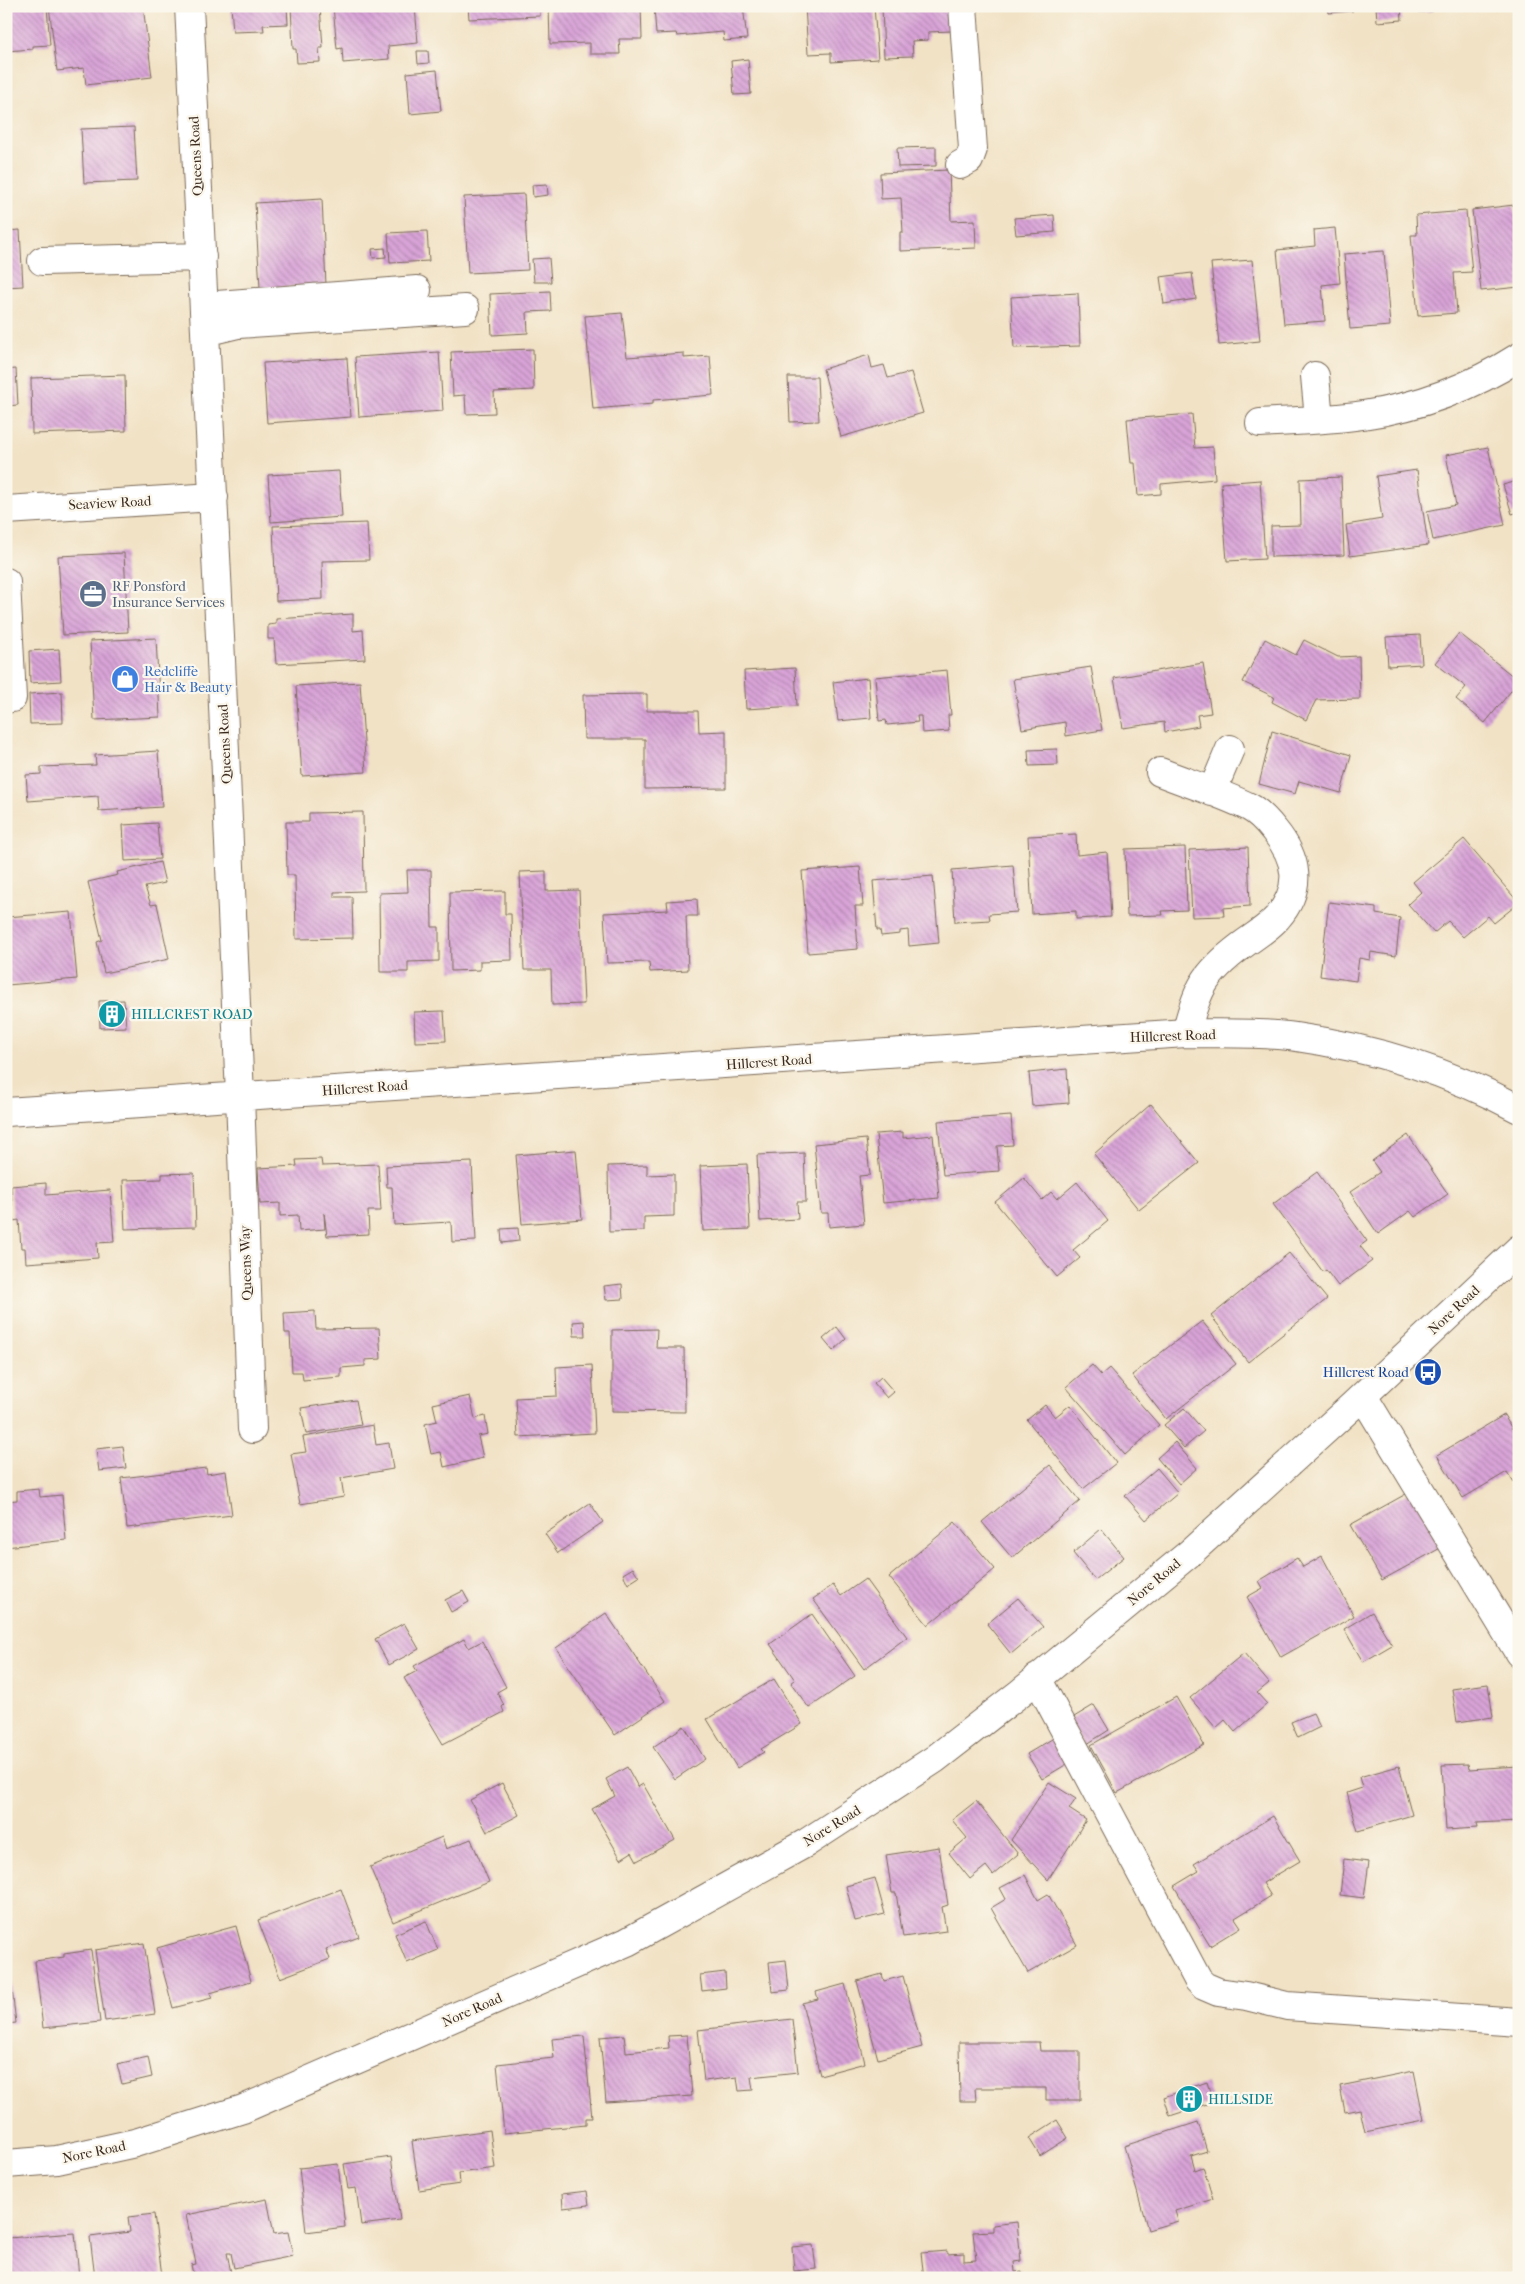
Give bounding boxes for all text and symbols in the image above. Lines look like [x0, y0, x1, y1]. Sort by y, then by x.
street label: Queens Road [185, 115, 207, 196]
street label: Seaview Road [68, 492, 152, 514]
place label: RF Ponsford Insurance Services [112, 578, 225, 611]
office icon: RF Ponsford Insurance Services [78, 579, 108, 609]
place label: Redcliffe Hair & Beauty [144, 663, 232, 696]
shop icon: Redcliffe Hair & Beauty [110, 664, 140, 694]
street label: Queens Road [214, 703, 236, 784]
building icon: HILLCREST ROAD [97, 999, 127, 1029]
place label: HILLCREST ROAD [131, 1006, 253, 1023]
street label: Hillcrest Road [1130, 1026, 1217, 1046]
street label: Hillcrest Road [725, 1050, 813, 1073]
street label: Hillcrest Road [321, 1076, 409, 1099]
street label: Queens Way [236, 1225, 256, 1301]
street label: Nore Road [1425, 1282, 1484, 1338]
bus stop icon: Hillcrest Road [1413, 1357, 1443, 1387]
place label: Hillcrest Road [1323, 1364, 1409, 1381]
street label: Nore Road [1124, 1555, 1184, 1609]
street label: Nore Road [800, 1802, 864, 1850]
street label: Nore Road [439, 1989, 505, 2031]
building icon: HILLSIDE [1174, 2084, 1204, 2114]
place label: HILLSIDE [1208, 2091, 1274, 2108]
street label: Nore Road [61, 2137, 128, 2167]

